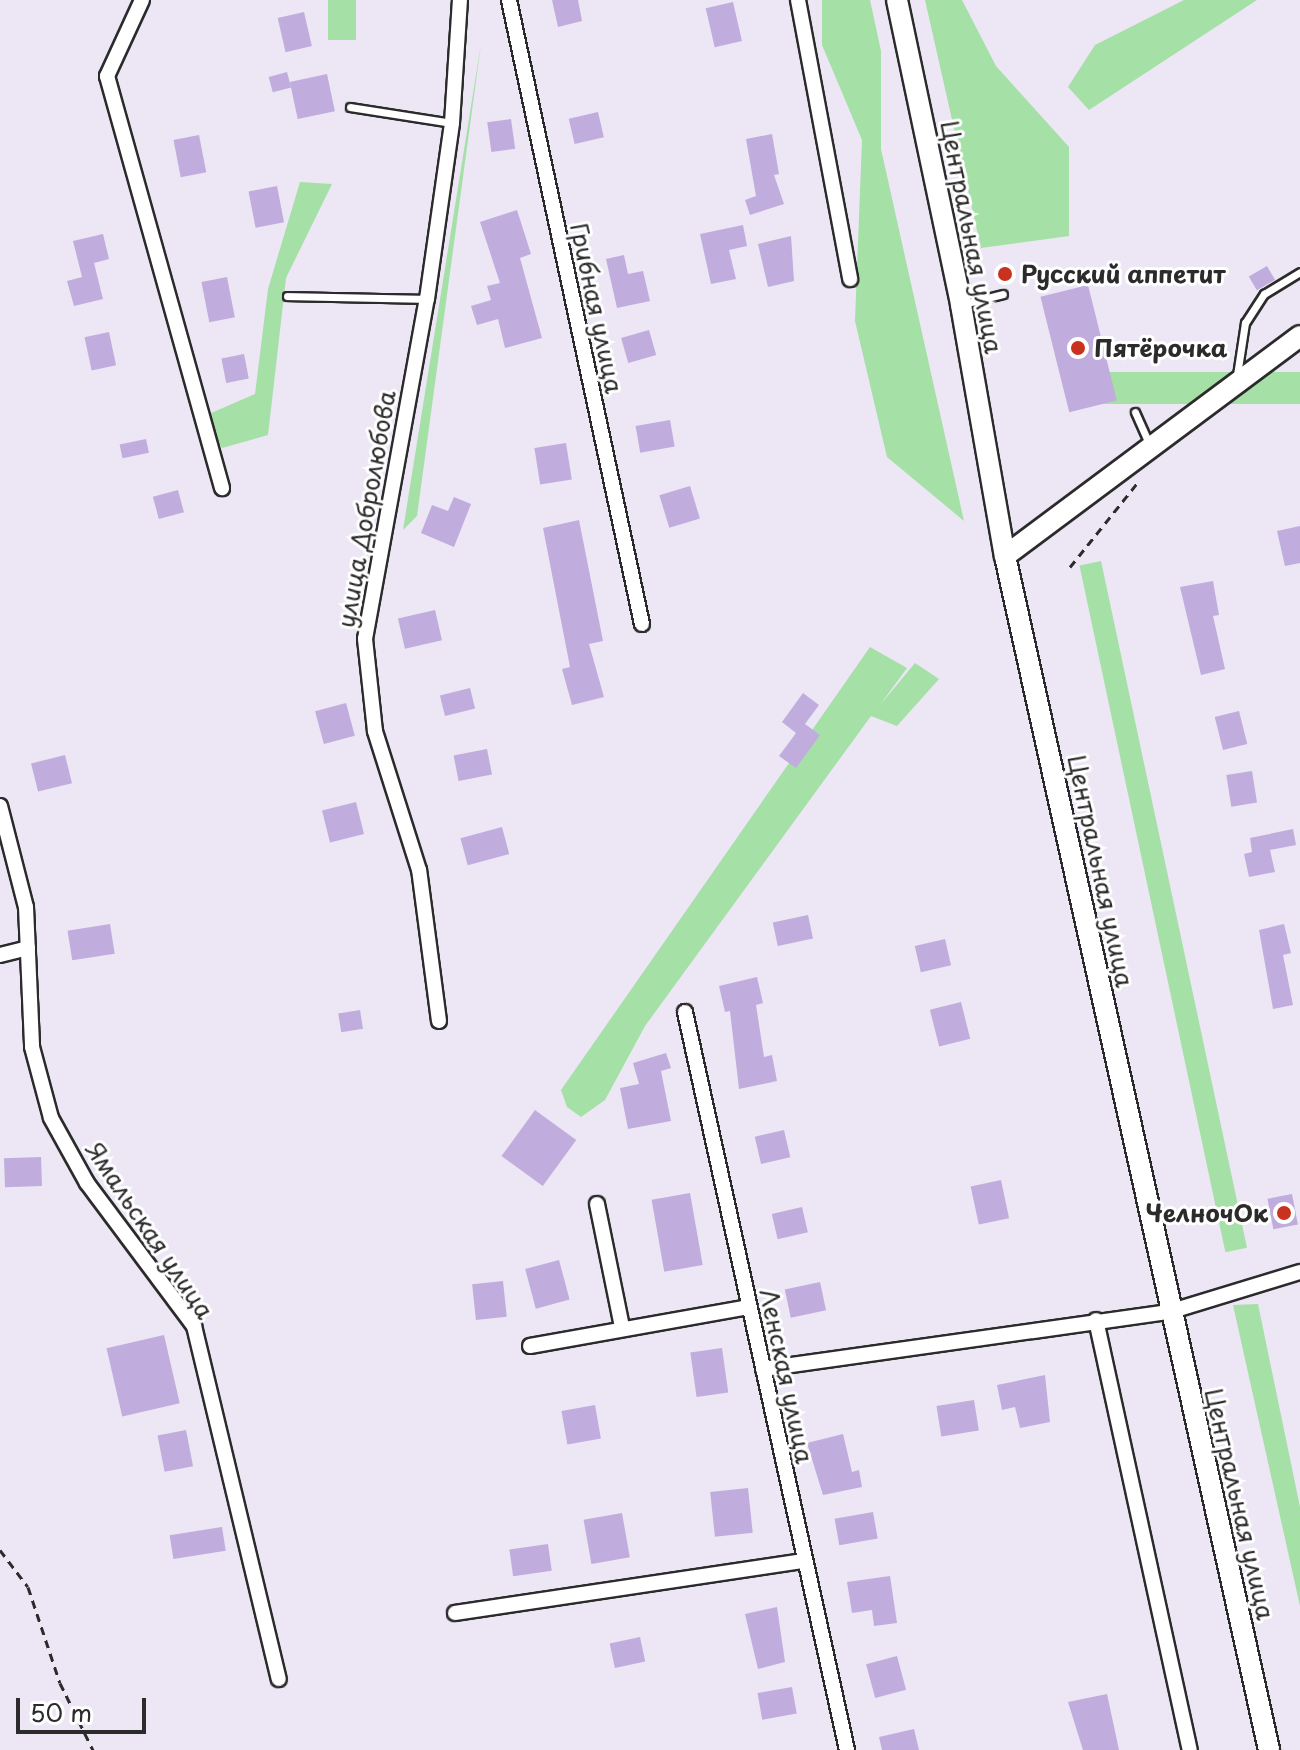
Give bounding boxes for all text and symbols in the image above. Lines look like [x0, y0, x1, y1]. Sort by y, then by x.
street label: Центральная улица [935, 118, 1009, 356]
street label: Грибная улица [565, 220, 629, 396]
place label: Русский аппетит [1021, 260, 1226, 288]
marker: Русский аппетит [996, 265, 1014, 283]
place label: Пятёрочка [1094, 334, 1227, 362]
marker: Пятёрочка [1069, 339, 1087, 357]
street label: улица Добролюбова [331, 388, 401, 630]
street label: Центральная улица [1062, 752, 1140, 990]
street label: Ямальская улица [79, 1135, 221, 1325]
place label: ЧелночОк [1145, 1199, 1268, 1227]
marker: ЧелночОк [1275, 1204, 1293, 1222]
street label: Ленская улица [754, 1285, 820, 1467]
street label: Центральная улица [1199, 1385, 1281, 1623]
scale bar [20, 1682, 150, 1732]
text: 50 m [30, 1694, 92, 1730]

